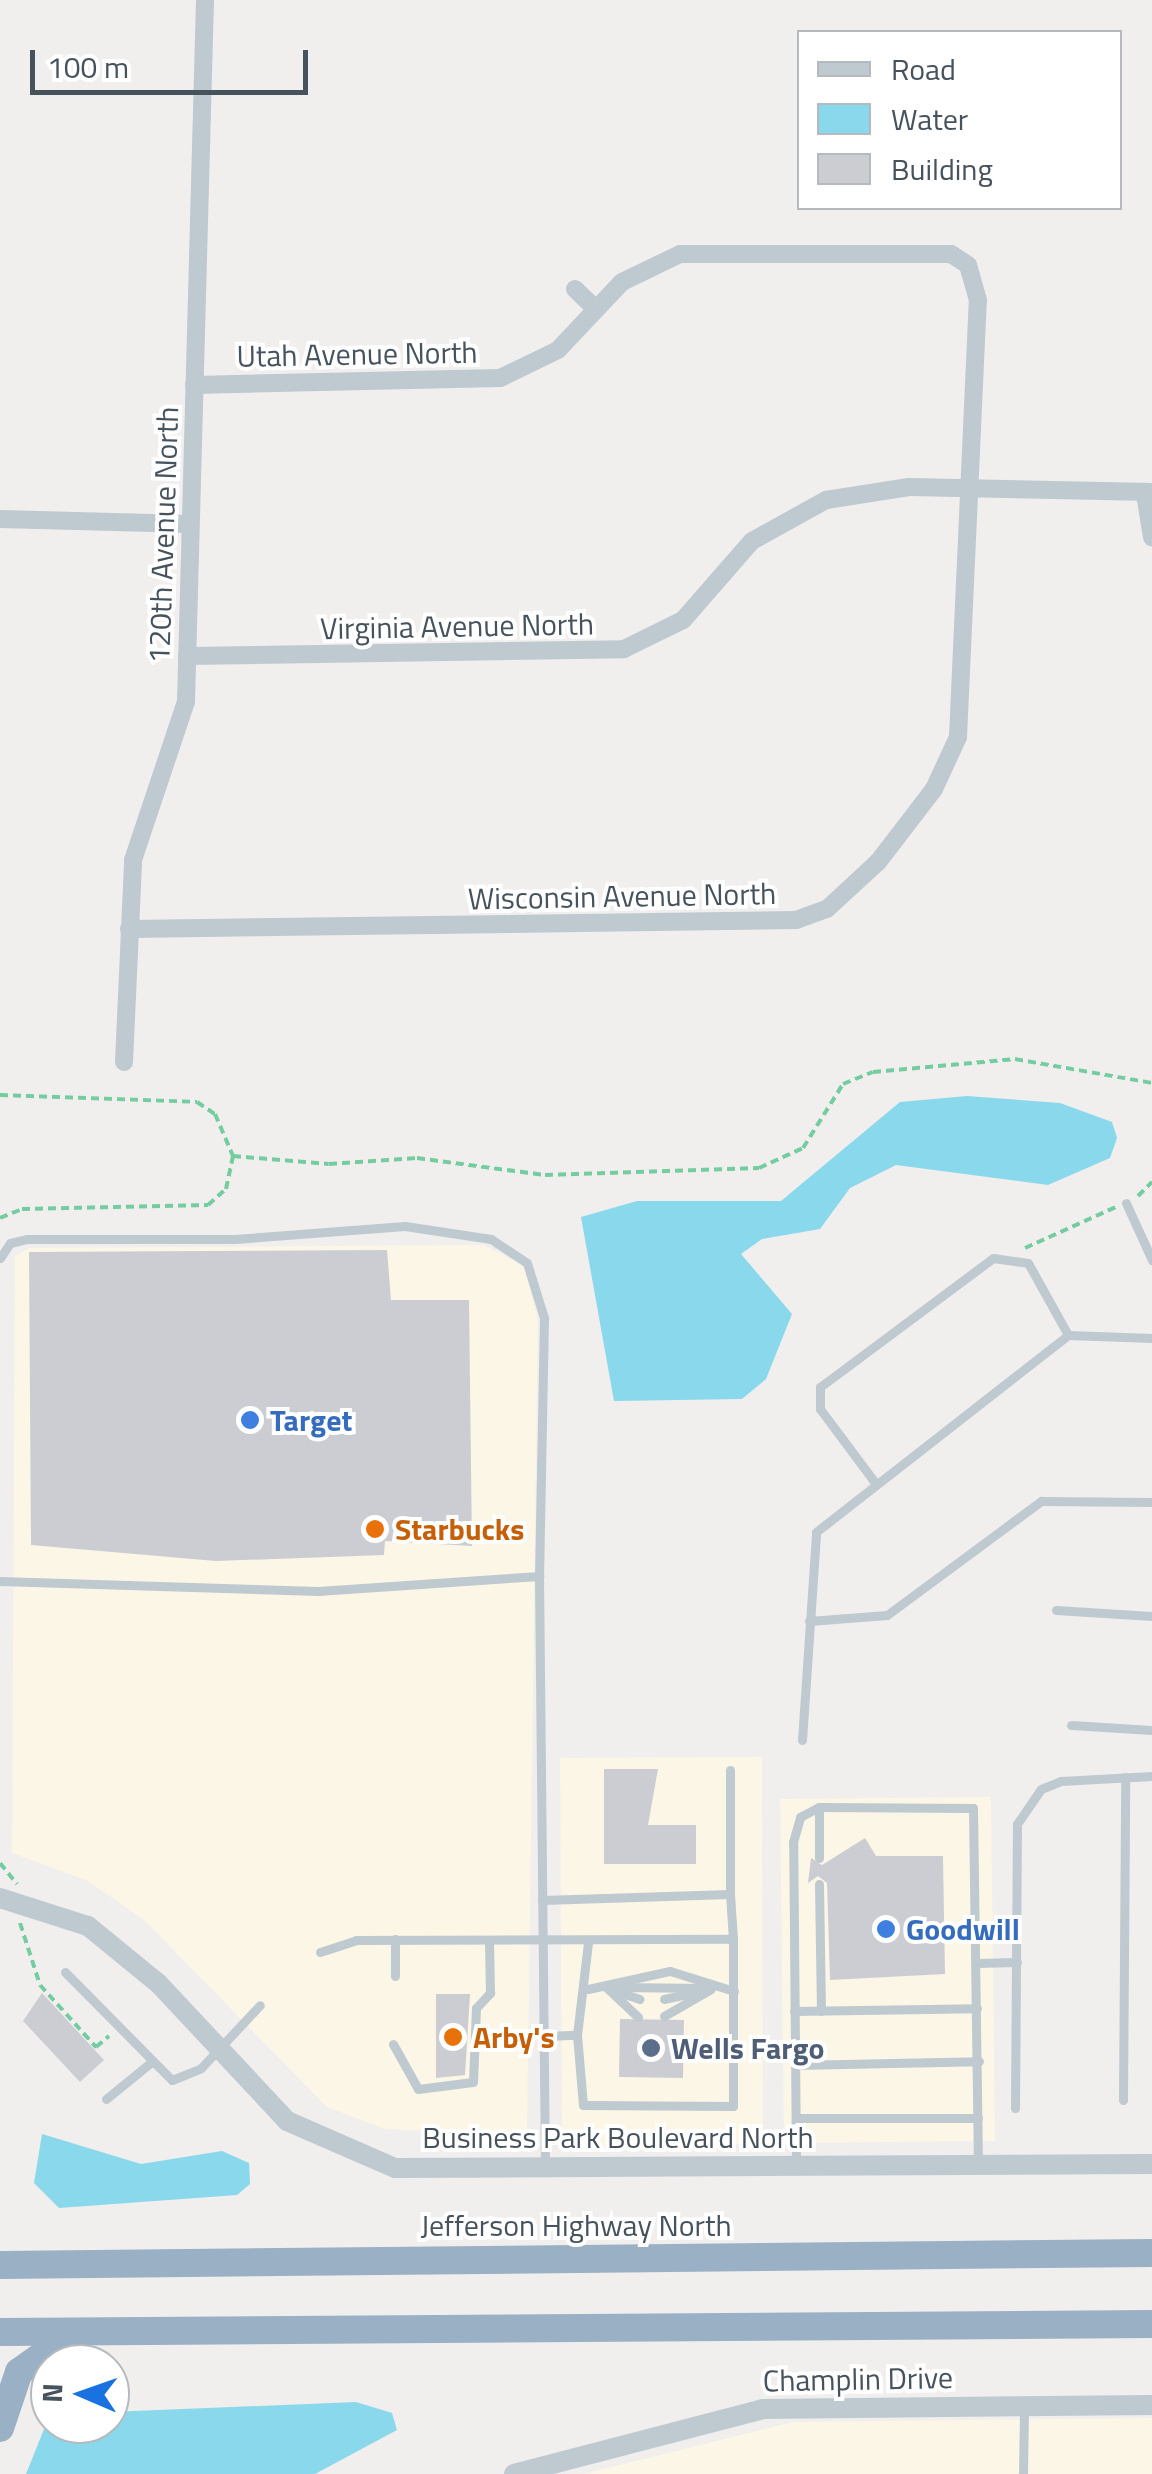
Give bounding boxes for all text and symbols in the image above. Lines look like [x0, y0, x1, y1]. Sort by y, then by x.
scale bar [35, 30, 312, 92]
legend [797, 30, 1122, 210]
text: 100 m [47, 44, 129, 90]
text: Road [891, 46, 956, 92]
text: Water [891, 96, 968, 142]
text: Building [891, 146, 993, 192]
street label: Utah Avenue North [236, 334, 478, 374]
street label: 120th Avenue North [141, 406, 185, 664]
street label: Virginia Avenue North [320, 606, 594, 646]
street label: Wisconsin Avenue North [467, 875, 777, 917]
place label: Target [270, 1402, 352, 1438]
marker: Target [239, 1409, 261, 1431]
place label: Starbucks [395, 1511, 524, 1547]
marker: Starbucks [364, 1518, 386, 1540]
place label: Goodwill [906, 1911, 1020, 1947]
marker: Goodwill [875, 1918, 897, 1940]
place label: Arby's [473, 2019, 555, 2055]
marker: Arby's [442, 2026, 464, 2048]
place label: Wells Fargo [671, 2030, 824, 2066]
marker: Wells Fargo [640, 2037, 662, 2059]
street label: Business Park Boulevard North [422, 2119, 814, 2155]
street label: Jefferson Highway North [420, 2207, 732, 2243]
north arrow [30, 2344, 130, 2444]
street label: Champlin Drive [763, 2359, 953, 2399]
text: N [30, 2383, 73, 2403]

